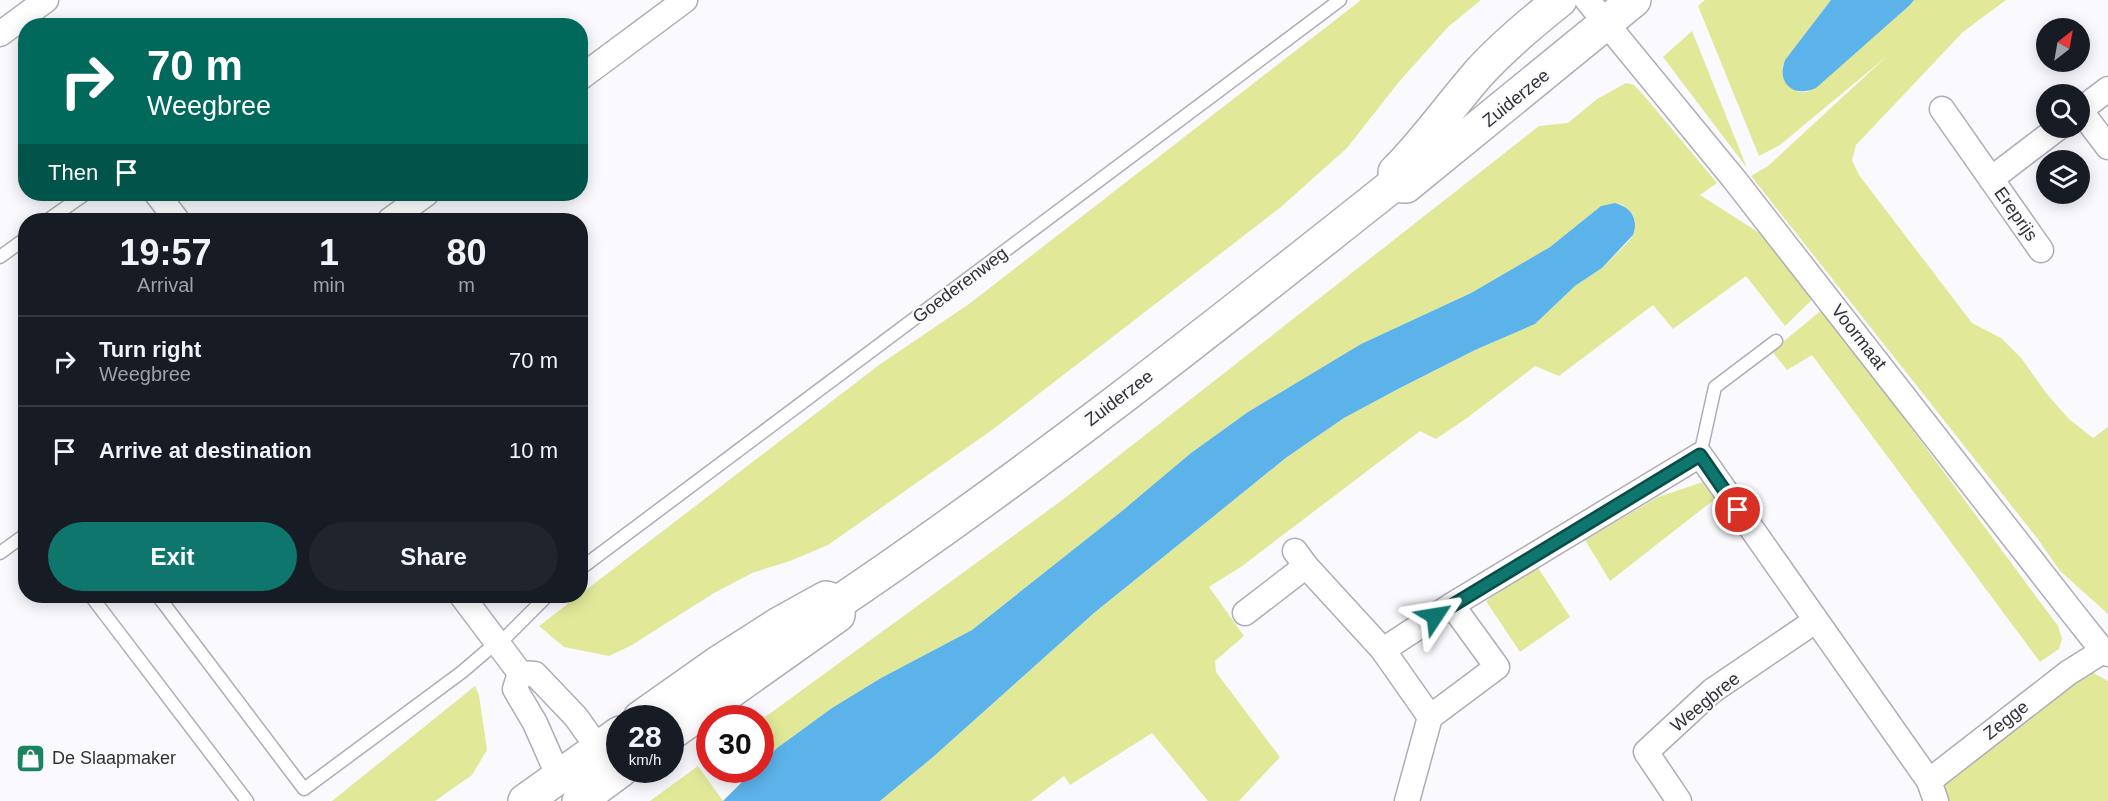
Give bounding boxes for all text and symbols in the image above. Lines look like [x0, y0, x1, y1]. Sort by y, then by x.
north arrow [2036, 18, 2090, 72]
map controls [2036, 18, 2090, 204]
icon: right [48, 42, 126, 120]
text: 70 m [147, 42, 243, 89]
street label: Zuiderzee [1479, 65, 1553, 131]
button: search [2036, 84, 2090, 138]
text: Weegbree [147, 91, 271, 121]
button: layers [2036, 150, 2090, 204]
icon: arrive [110, 156, 143, 189]
text: Then [48, 160, 98, 185]
street label: Ereprijs [1990, 183, 2042, 245]
text: 19:57 [119, 232, 211, 273]
text: 1 [319, 232, 339, 273]
text: 80 [447, 232, 487, 273]
street label: Goederenweg [909, 243, 1011, 327]
text: Arrival [137, 274, 194, 296]
text: min [313, 274, 345, 296]
text: m [458, 274, 475, 296]
street label: Voormaat [1827, 300, 1891, 374]
text: Turn right [99, 337, 201, 362]
icon: right [48, 345, 81, 378]
text: 70 m [509, 348, 558, 373]
text: Weegbree [99, 363, 191, 385]
street label: Zuiderzee [1081, 366, 1157, 430]
icon: arrive [48, 435, 81, 468]
text: Arrive at destination [99, 438, 312, 463]
text: 10 m [509, 438, 558, 463]
pin [1712, 484, 1763, 535]
icon: arrive [1721, 493, 1754, 526]
button: Exit [48, 522, 297, 591]
button: Share [309, 522, 558, 591]
position arrow [1403, 584, 1467, 648]
street label: Weegbree [1667, 668, 1743, 736]
street label: Zegge [1980, 696, 2032, 744]
speed limit sign: 30 [696, 705, 774, 783]
text: 28 [628, 720, 662, 753]
shop icon: De Slaapmaker [15, 742, 47, 774]
place label: De Slaapmaker [52, 748, 176, 768]
text: km/h [629, 751, 661, 768]

